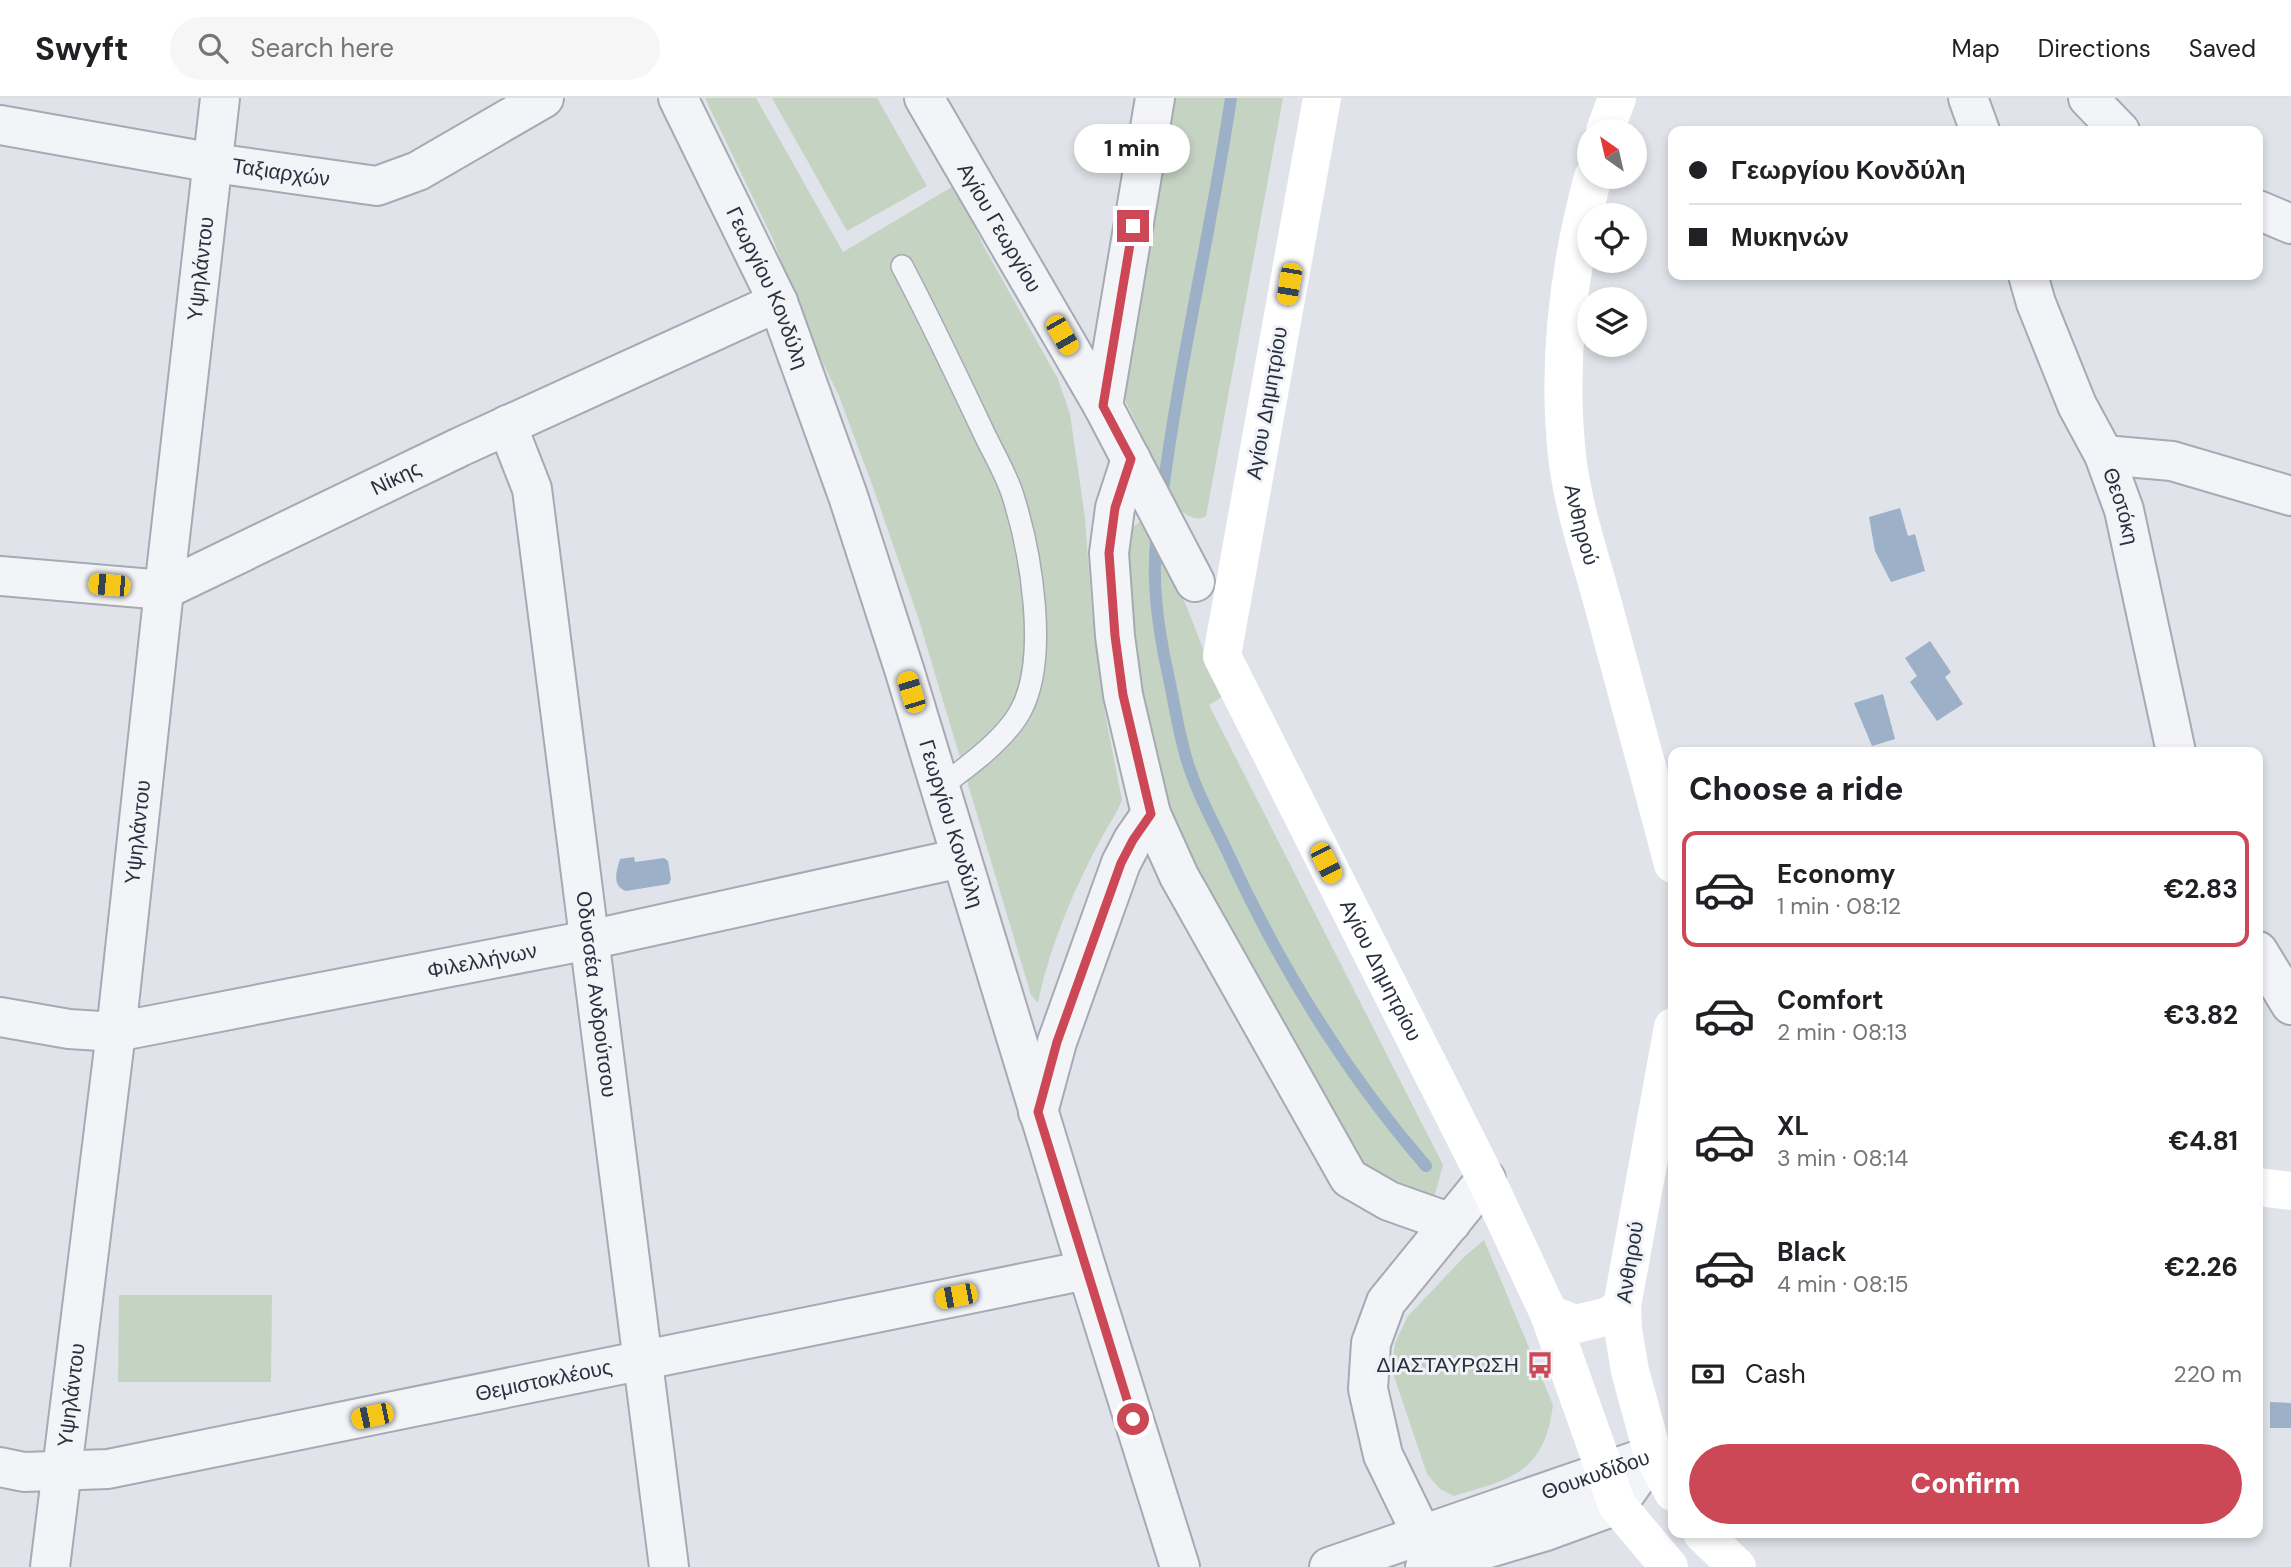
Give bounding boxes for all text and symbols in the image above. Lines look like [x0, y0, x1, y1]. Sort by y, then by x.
search box [170, 17, 660, 80]
text: Swyft [35, 27, 128, 70]
icon: search [194, 29, 232, 67]
text: Search here [250, 31, 394, 65]
text: Map [1952, 33, 2000, 64]
text: Directions [2038, 33, 2151, 64]
text: Saved [2189, 33, 2256, 64]
north arrow [1577, 119, 1647, 189]
map controls [1577, 119, 1647, 357]
callout: 1 min [1075, 124, 1191, 174]
text: 1 min [1104, 133, 1160, 163]
street label: Ταξιαρχών [230, 152, 332, 193]
text: Γεωργίου Κονδύλη [1731, 153, 1966, 187]
street label: Αγίου Γεωργίου [951, 158, 1048, 298]
street label: Γεωργίου Κονδύλη [719, 202, 815, 373]
button: locate [1577, 203, 1647, 273]
route end [1117, 210, 1149, 242]
street label: Υψηλάντου [181, 215, 220, 322]
text: Μυκηνών [1731, 220, 1849, 254]
car [1276, 261, 1303, 307]
button: layers [1577, 287, 1647, 357]
car [1043, 312, 1082, 358]
street label: Αγίου Δημητρίου [1240, 324, 1294, 482]
street label: Νίκης [366, 454, 425, 502]
street label: Θεοτόκη [2096, 464, 2145, 547]
street label: Ανθηρού [1558, 482, 1605, 569]
car [88, 573, 131, 597]
car [895, 669, 928, 715]
street label: Γεωργίου Κονδύλη [912, 736, 990, 911]
text: Choose a ride [1689, 768, 1904, 810]
street label: Υψηλάντου [118, 779, 157, 886]
car [1308, 840, 1345, 886]
text: Economy [1777, 857, 1895, 891]
icon: car [1693, 858, 1756, 921]
text: €2.83 [2164, 872, 2238, 906]
street label: Οδυσσέα Ανδρούτσου [569, 889, 623, 1099]
text: 1 min · 08:12 [1777, 891, 1901, 921]
street label: Αγίου Δημητρίου [1333, 895, 1428, 1046]
street label: Φιλελλήνων [425, 936, 539, 985]
text: Comfort [1777, 983, 1883, 1017]
icon: car [1693, 984, 1756, 1047]
text: €3.82 [2164, 998, 2238, 1032]
text: 2 min · 08:13 [1777, 1017, 1908, 1047]
text: XL [1777, 1109, 1809, 1143]
icon: car [1693, 1110, 1756, 1173]
text: €4.81 [2169, 1124, 2238, 1158]
text: 3 min · 08:14 [1777, 1143, 1908, 1173]
street label: Ανθηρού [1610, 1219, 1650, 1305]
text: Black [1777, 1235, 1847, 1269]
icon: car [1693, 1236, 1756, 1299]
text: €2.26 [2164, 1250, 2238, 1284]
text: 4 min · 08:15 [1777, 1269, 1909, 1299]
car [934, 1282, 979, 1310]
street label: Υψηλάντου [51, 1342, 91, 1449]
bus stop icon: ΔΙΑΣΤΑΥΡΩΣΗ [1525, 1350, 1555, 1380]
place label: ΔΙΑΣΤΑΥΡΩΣΗ [1377, 1351, 1519, 1379]
street label: Θεμιστοκλέους [473, 1353, 614, 1408]
icon: cash [1689, 1355, 1727, 1393]
text: Cash [1745, 1357, 1806, 1391]
text: 220 m [2173, 1359, 2242, 1389]
car [350, 1401, 395, 1431]
route start [1117, 1403, 1149, 1435]
street label: Θουκυδίδου [1538, 1443, 1653, 1507]
button: Confirm [1689, 1444, 2242, 1524]

